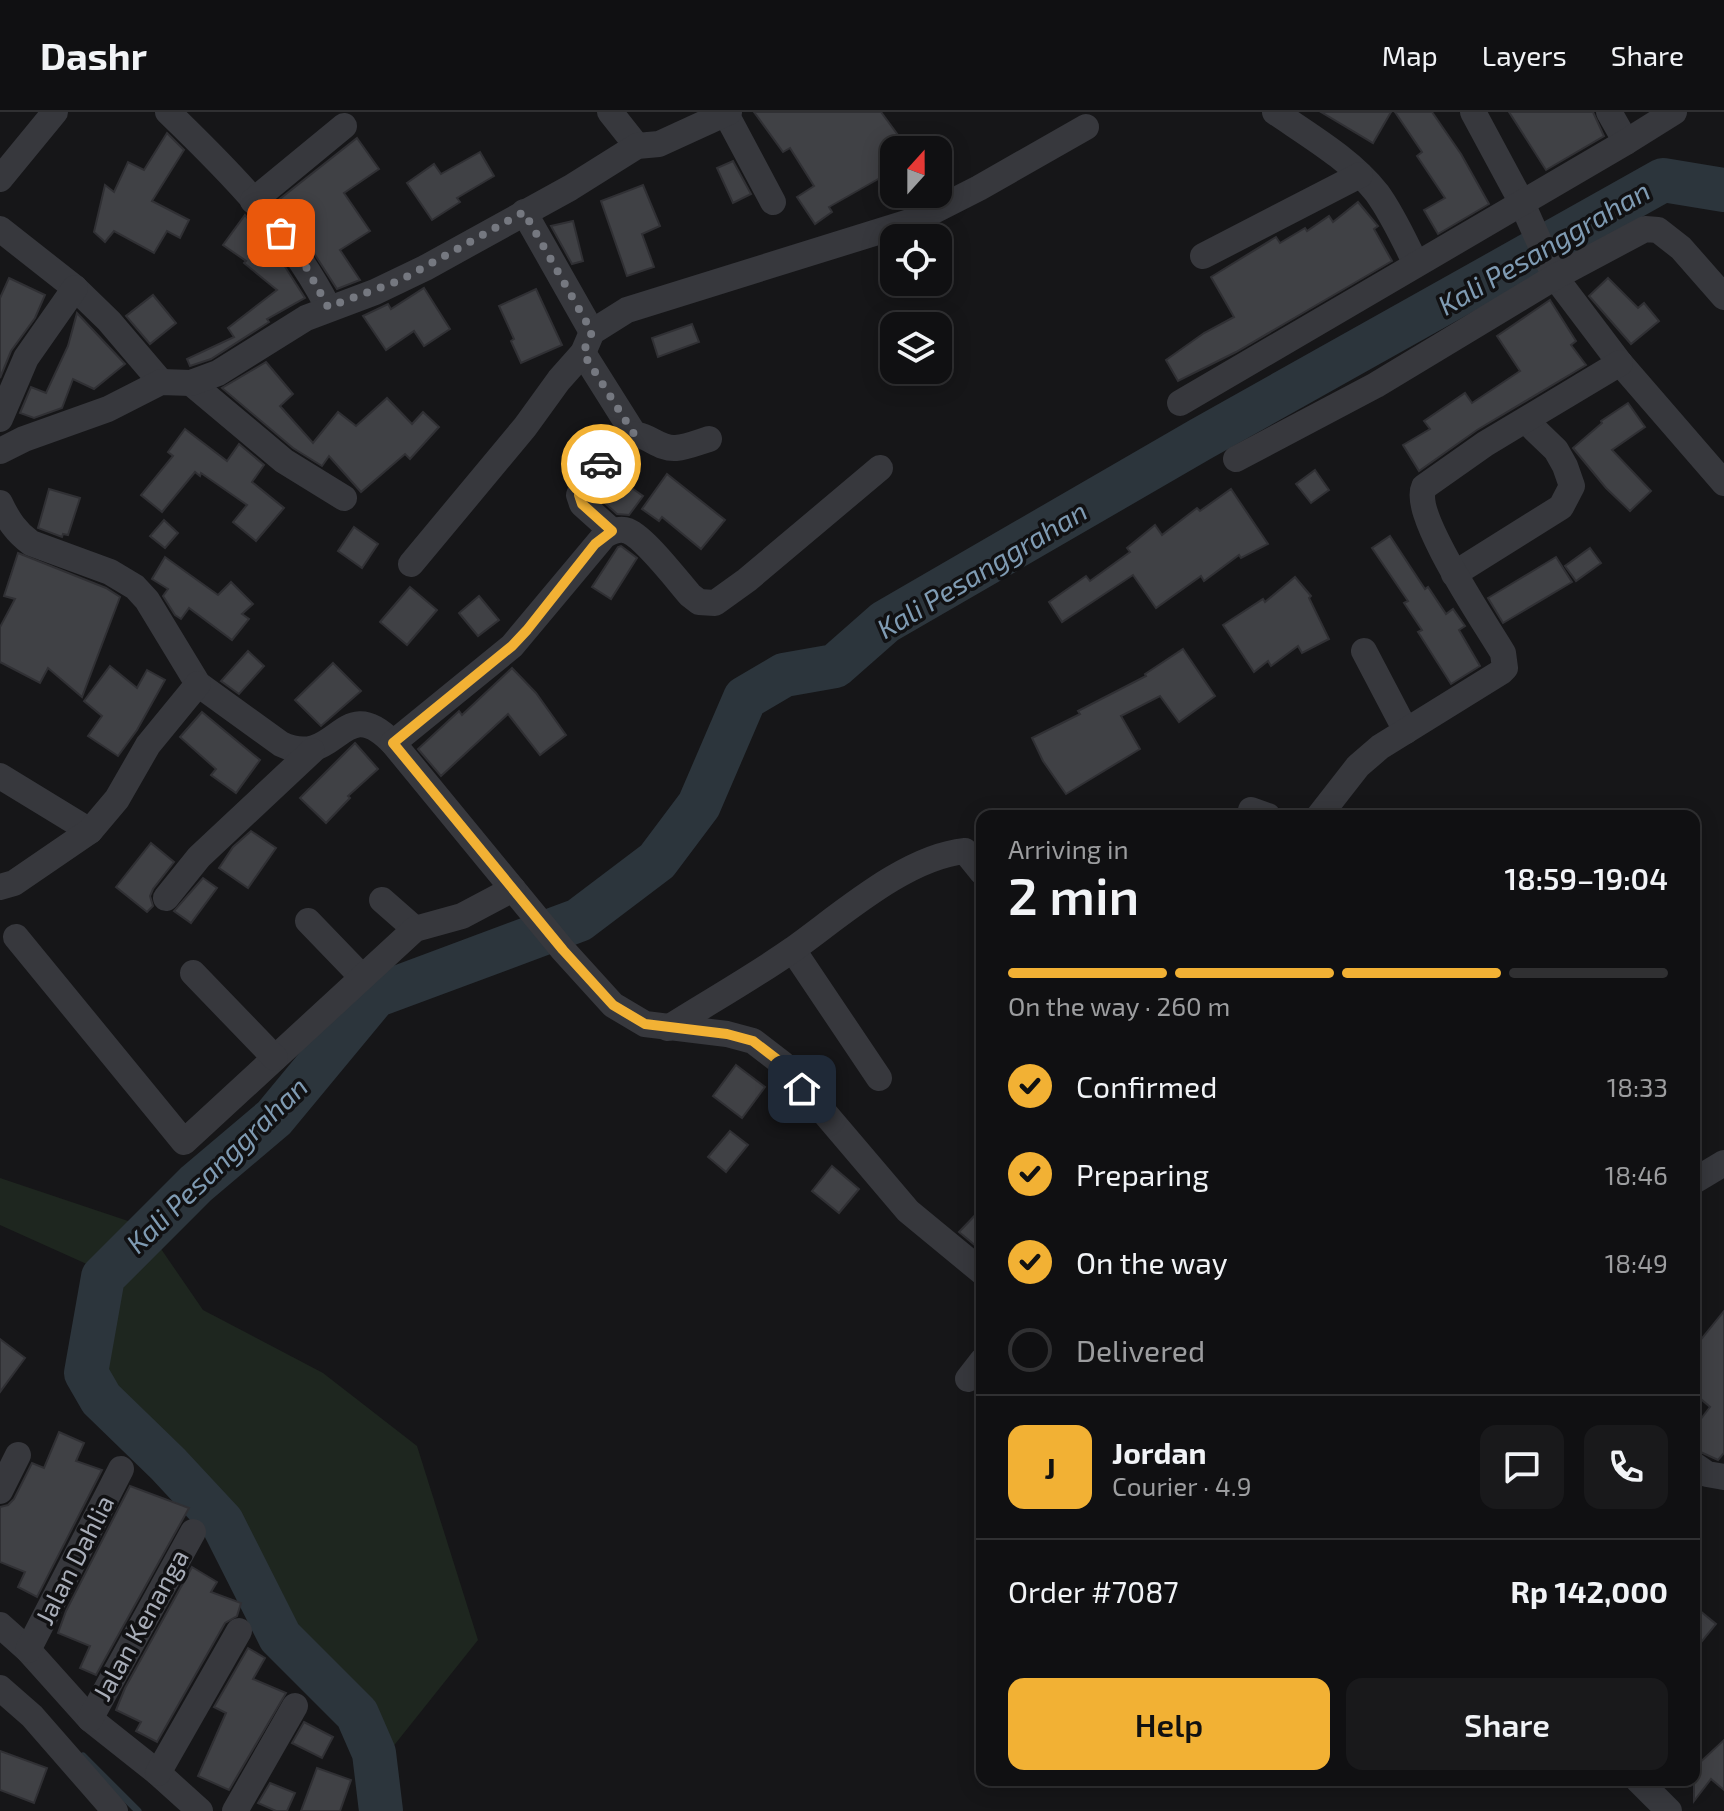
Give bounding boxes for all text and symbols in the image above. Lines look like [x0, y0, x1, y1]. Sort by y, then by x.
text: Dashr [40, 32, 147, 78]
text: Map [1382, 38, 1438, 72]
text: Layers [1482, 38, 1567, 72]
text: Share [1611, 38, 1684, 72]
north arrow [880, 136, 952, 208]
map controls [880, 136, 952, 384]
water label: Kali Pesanggrahan [1432, 173, 1655, 322]
pin [247, 199, 315, 267]
icon: bag [259, 211, 303, 255]
button: locate [880, 224, 952, 296]
button: layers [880, 312, 952, 384]
courier [561, 424, 641, 504]
icon: car [579, 442, 623, 486]
water label: Kali Pesanggrahan [870, 493, 1093, 645]
text: Arriving in [1008, 833, 1129, 864]
text: 18:59–19:04 [1505, 860, 1668, 896]
text: 2 min [1008, 863, 1139, 925]
text: On the way · 260 m [1008, 990, 1230, 1021]
pin [768, 1055, 836, 1123]
icon: check [1008, 1064, 1052, 1108]
icon: home [780, 1067, 824, 1111]
text: Confirmed [1076, 1068, 1217, 1104]
water label: Kali Pesanggrahan [119, 1069, 314, 1260]
text: 18:33 [1607, 1071, 1668, 1102]
icon: check [1008, 1152, 1052, 1196]
text: Preparing [1076, 1156, 1209, 1192]
text: 18:46 [1605, 1159, 1668, 1190]
icon: check [1008, 1240, 1052, 1284]
text: On the way [1076, 1244, 1228, 1280]
text: 18:49 [1605, 1247, 1668, 1278]
text: Delivered [1076, 1332, 1205, 1368]
button: chat [1480, 1425, 1564, 1509]
button: phone [1584, 1425, 1668, 1509]
text: Jordan [1112, 1434, 1207, 1470]
text: J [1044, 1449, 1056, 1485]
text: Courier · 4.9 [1112, 1470, 1252, 1501]
street label: Jalan Dahlia [28, 1489, 120, 1629]
street label: Jalan Kenanga [85, 1543, 194, 1705]
text: Order #7087 [1008, 1573, 1179, 1609]
text: Rp 142,000 [1511, 1573, 1668, 1609]
button: Help [1008, 1678, 1330, 1770]
button: Share [1346, 1678, 1668, 1770]

